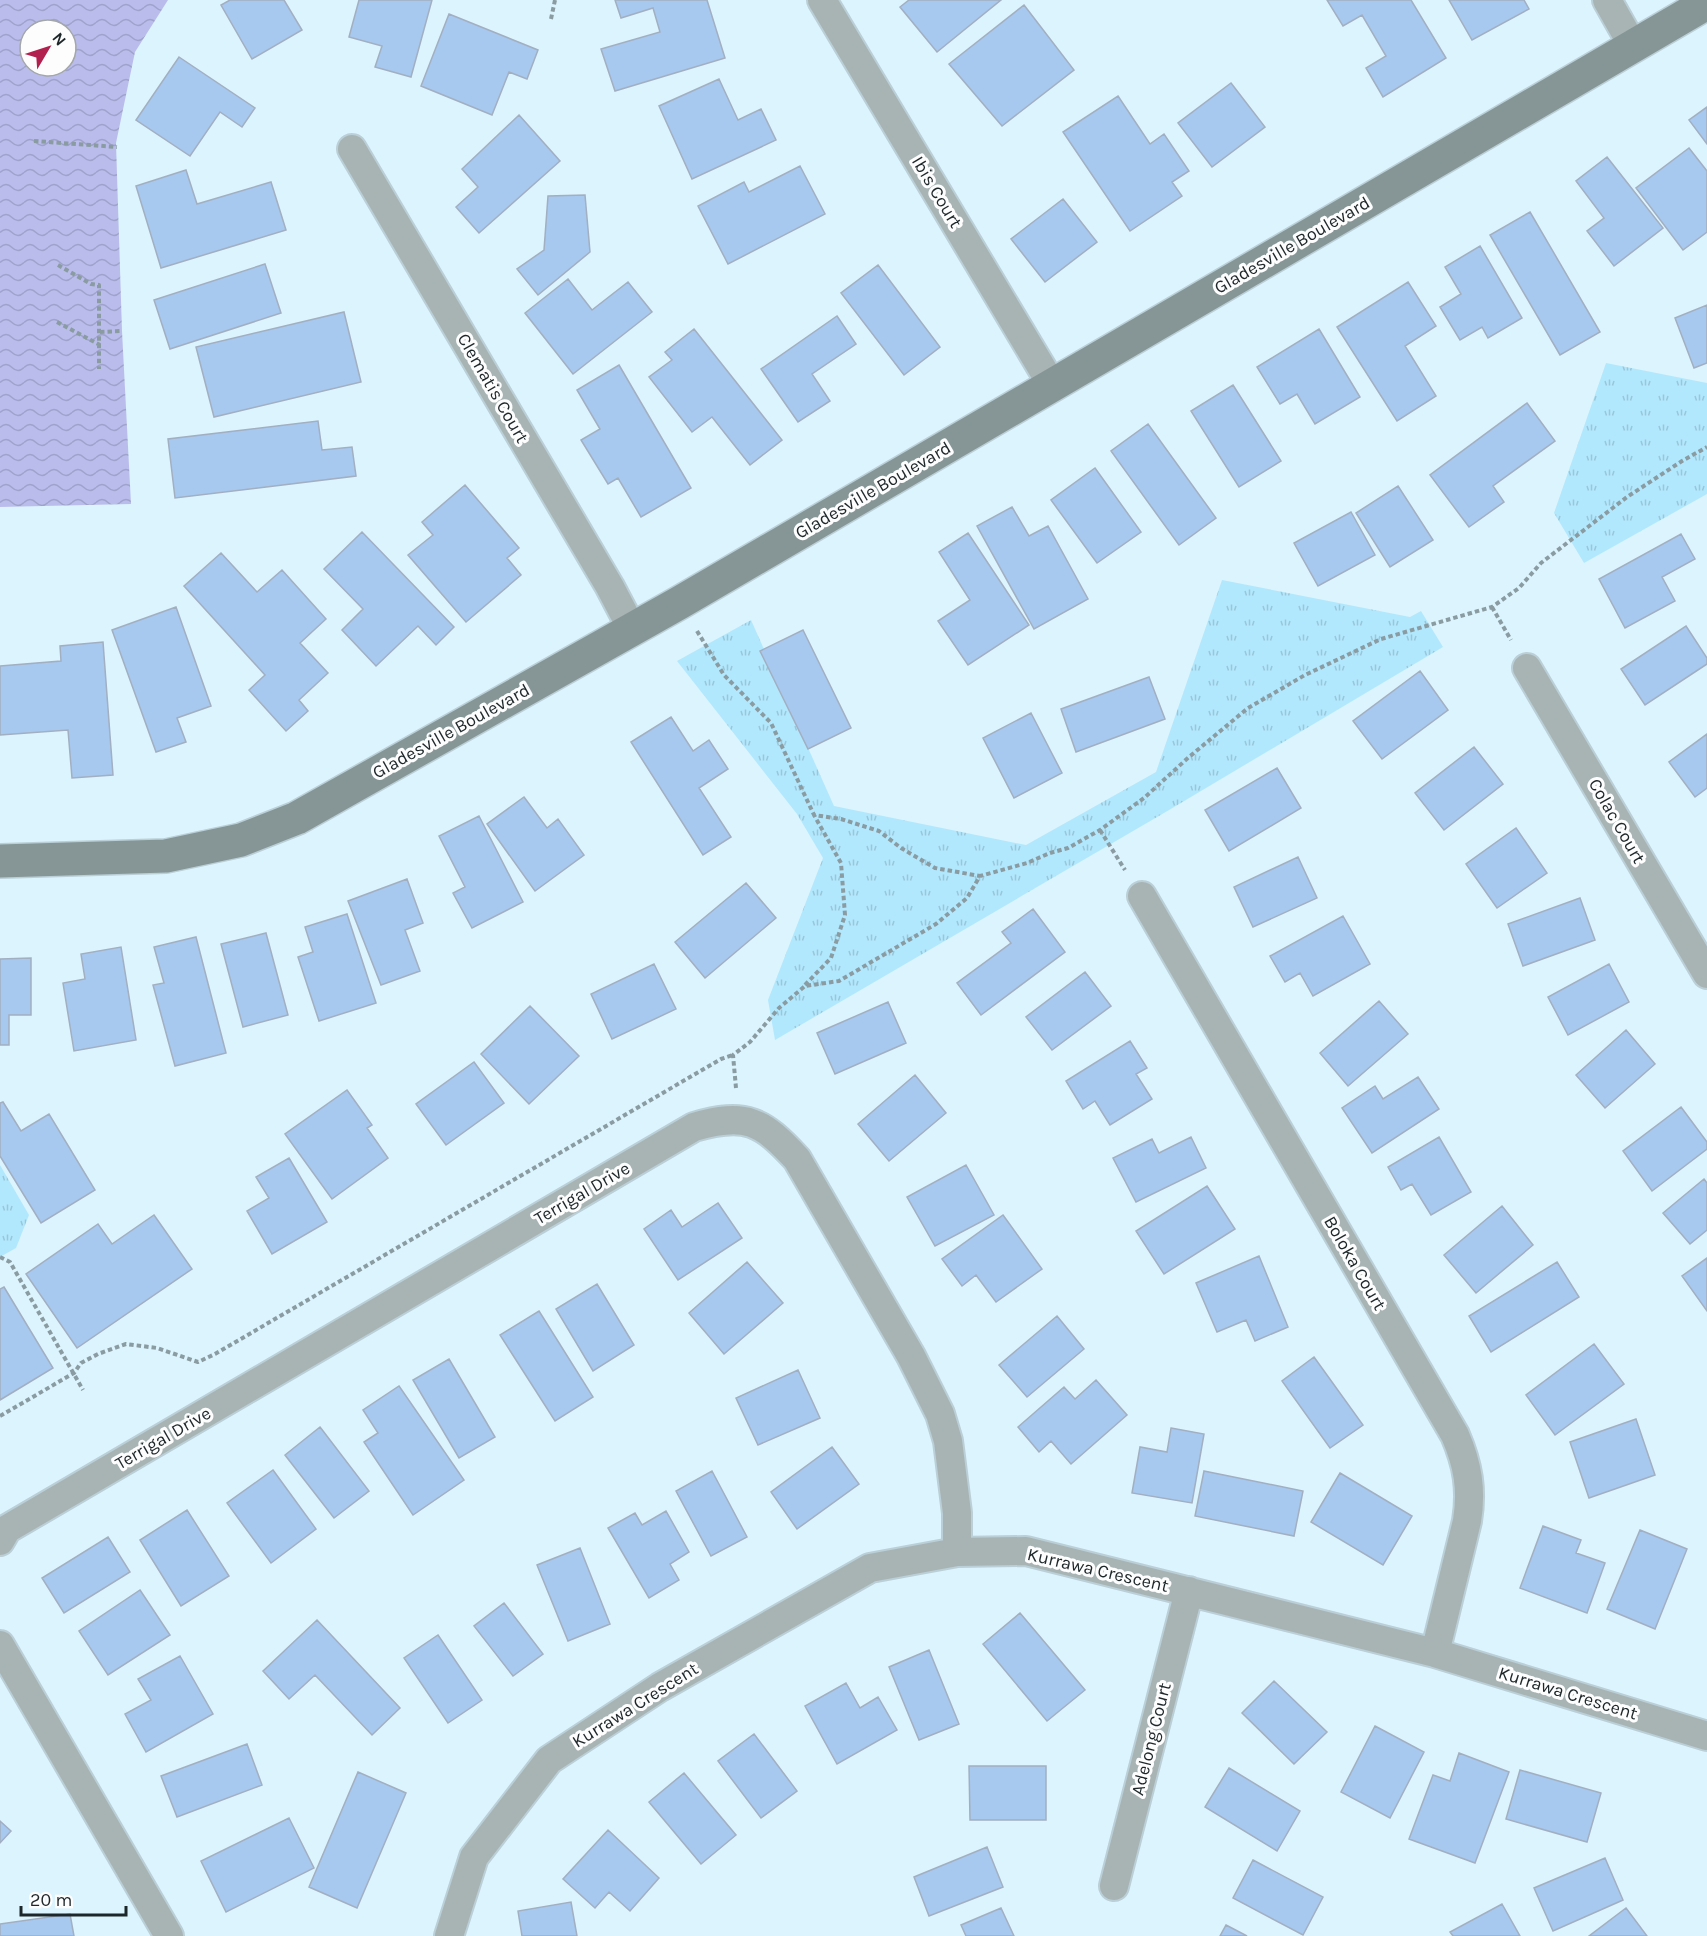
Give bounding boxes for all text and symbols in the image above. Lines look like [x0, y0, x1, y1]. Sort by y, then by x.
north arrow [18, 18, 78, 78]
text: N [48, 28, 70, 49]
street label: Ibis Court [907, 152, 967, 232]
street label: Gladesville Boulevard [1210, 191, 1374, 299]
street label: Clematis Court [453, 329, 533, 447]
street label: Gladesville Boulevard [791, 436, 955, 544]
street label: Gladesville Boulevard [369, 679, 533, 783]
street label: Colac Court [1584, 775, 1650, 868]
street label: Terrigal Drive [530, 1157, 634, 1229]
street label: Boloka Court [1319, 1212, 1391, 1314]
street label: Terrigal Drive [111, 1402, 215, 1474]
street label: Kurrawa Crescent [1025, 1543, 1171, 1597]
street label: Kurrawa Crescent [568, 1657, 702, 1753]
street label: Kurrawa Crescent [1496, 1661, 1640, 1725]
street label: Adelong Court [1126, 1680, 1176, 1798]
scale bar [21, 1879, 126, 1917]
text: 20 m [30, 1889, 72, 1911]

